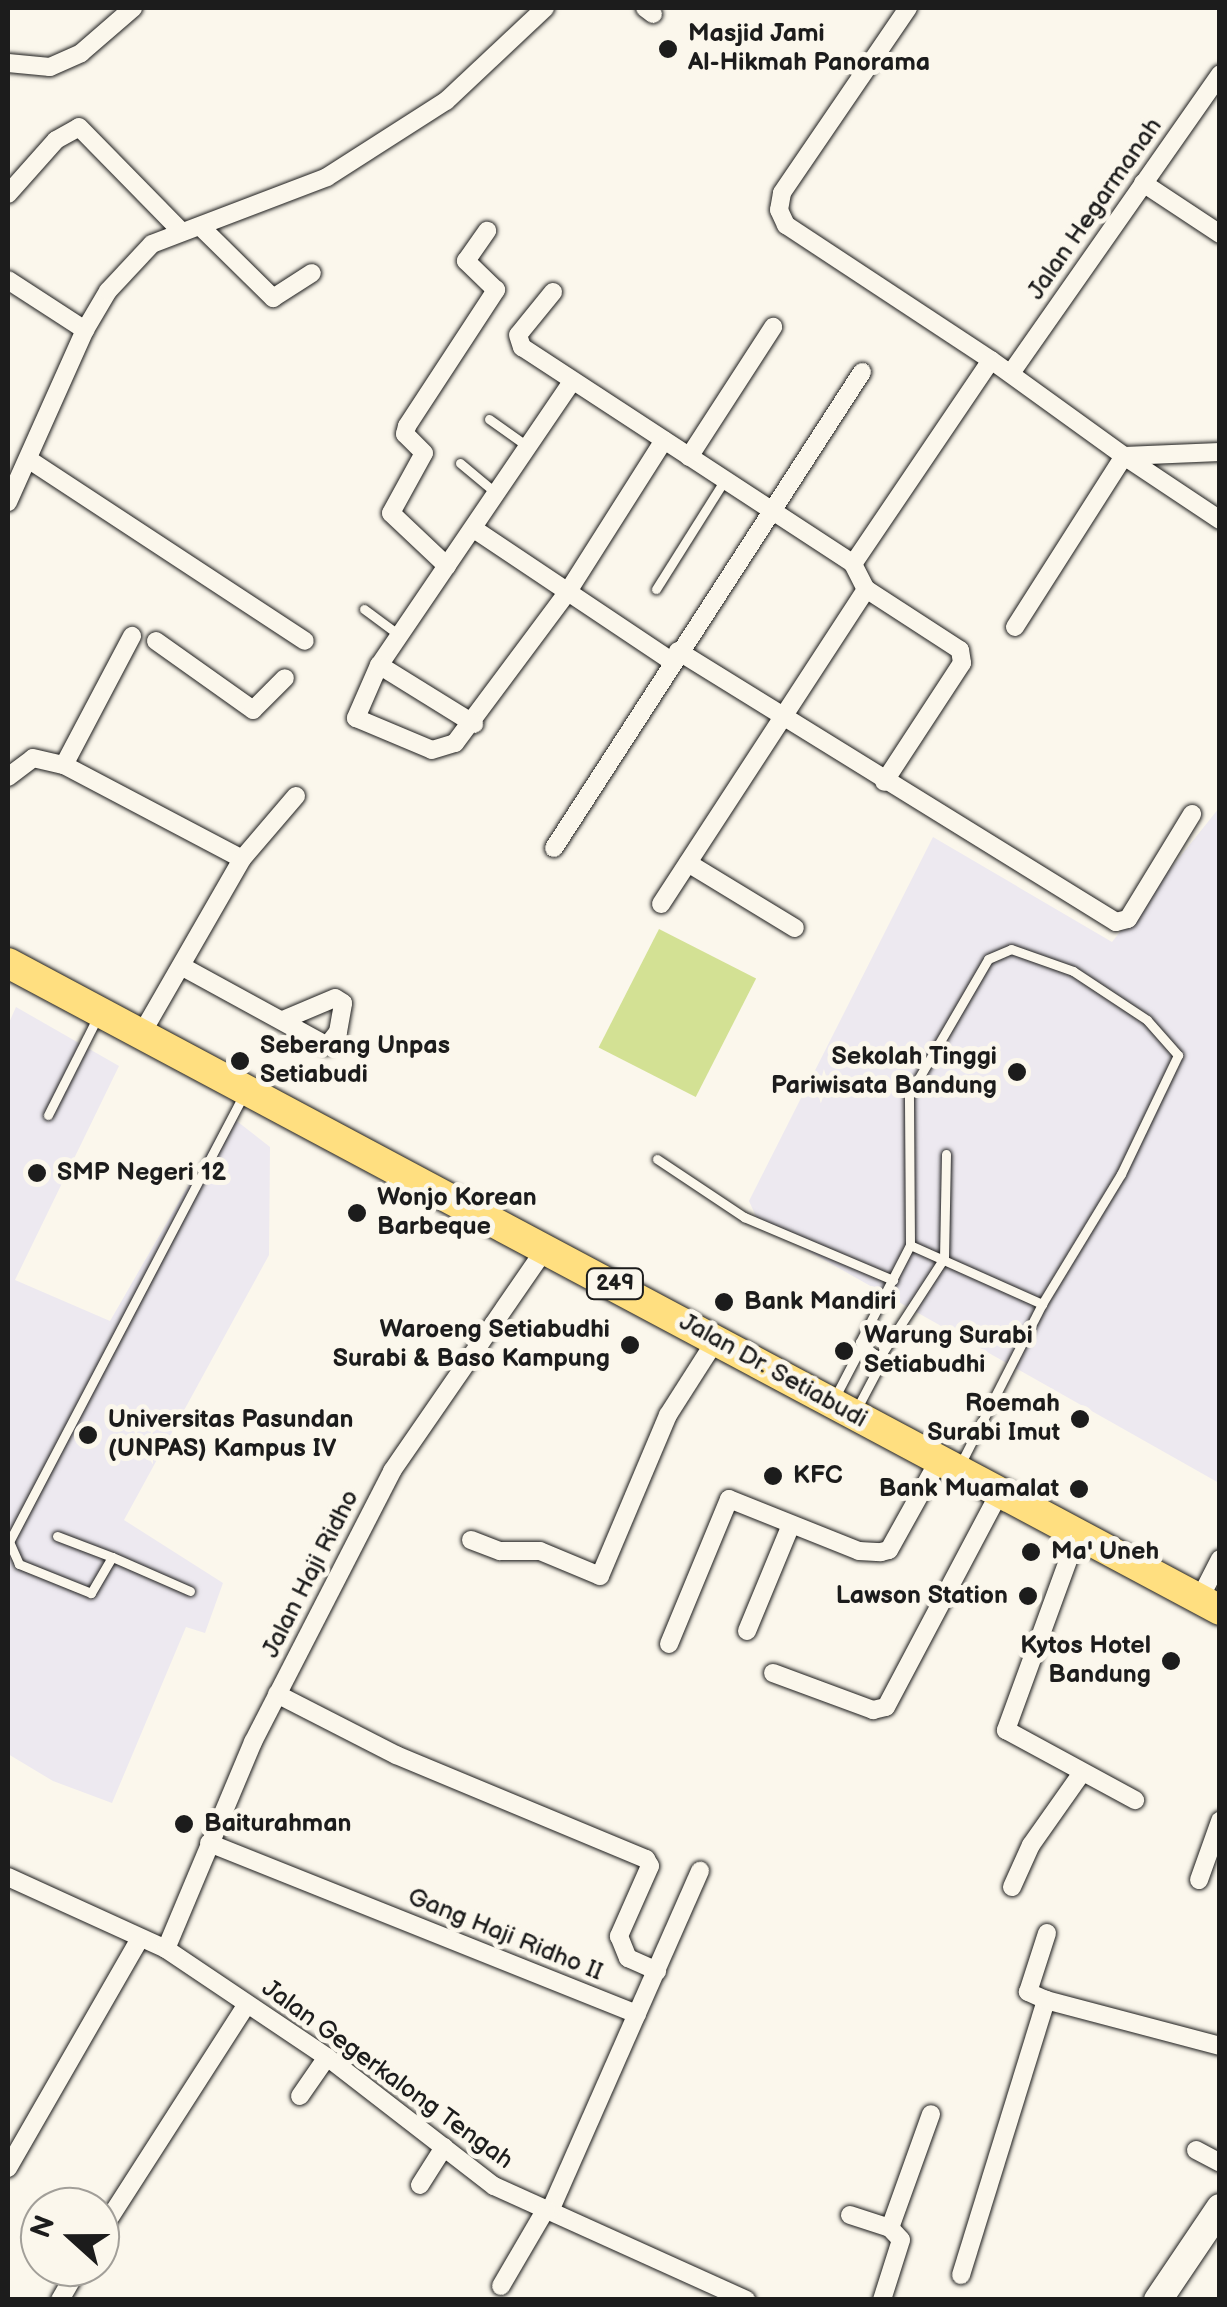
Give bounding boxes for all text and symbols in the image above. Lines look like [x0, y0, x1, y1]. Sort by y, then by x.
place label: Masjid Jami Al-Hikmah Panorama [688, 20, 930, 79]
marker: Masjid Jami Al-Hikmah Panorama [657, 38, 679, 60]
street label: Jalan Hegarmanah [1021, 112, 1169, 306]
place label: Seberang Unpas Setiabudi [260, 1032, 450, 1091]
place label: Sekolah Tinggi Pariwisata Bandung [771, 1043, 997, 1102]
marker: Seberang Unpas Setiabudi [229, 1050, 251, 1072]
marker: Sekolah Tinggi Pariwisata Bandung [1006, 1061, 1028, 1083]
place label: SMP Negeri 12 [57, 1158, 226, 1188]
marker: SMP Negeri 12 [26, 1162, 48, 1184]
place label: Wonjo Korean Barbeque [377, 1184, 537, 1243]
marker: Wonjo Korean Barbeque [346, 1202, 368, 1224]
road number: 249 [585, 1267, 645, 1301]
place label: Bank Mandiri [744, 1287, 896, 1317]
marker: Bank Mandiri [713, 1291, 735, 1313]
street label: Jalan Dr. Setiabudi [674, 1307, 872, 1435]
place label: Waroeng Setiabudhi Surabi & Baso Kampung [333, 1316, 610, 1375]
place label: Warung Surabi Setiabudhi [864, 1322, 1033, 1381]
marker: Waroeng Setiabudhi Surabi & Baso Kampung [619, 1334, 641, 1356]
marker: Warung Surabi Setiabudhi [833, 1340, 855, 1362]
place label: Roemah Surabi Imut [927, 1390, 1060, 1449]
place label: Universitas Pasundan (UNPAS) Kampus IV [108, 1406, 353, 1465]
marker: Roemah Surabi Imut [1069, 1408, 1091, 1430]
marker: Universitas Pasundan (UNPAS) Kampus IV [77, 1424, 99, 1446]
place label: KFC [793, 1461, 843, 1491]
marker: KFC [762, 1465, 784, 1487]
place label: Bank Muamalat [879, 1474, 1059, 1504]
marker: Bank Muamalat [1068, 1478, 1090, 1500]
street label: Jalan Haji Ridho [256, 1485, 366, 1663]
place label: Ma' Uneh [1051, 1537, 1159, 1567]
marker: Ma' Uneh [1020, 1541, 1042, 1563]
place label: Lawson Station [836, 1581, 1008, 1611]
marker: Lawson Station [1017, 1585, 1039, 1607]
place label: Kytos Hotel Bandung [1020, 1632, 1151, 1691]
marker: Kytos Hotel Bandung [1160, 1650, 1182, 1672]
place label: Baiturahman [204, 1809, 351, 1839]
marker: Baiturahman [173, 1813, 195, 1835]
street label: Gang Haji Ridho II [403, 1882, 607, 1988]
street label: Jalan Gegerkalong Tengah [255, 1974, 519, 2176]
north arrow [20, 2187, 120, 2287]
text: N [24, 2211, 63, 2243]

